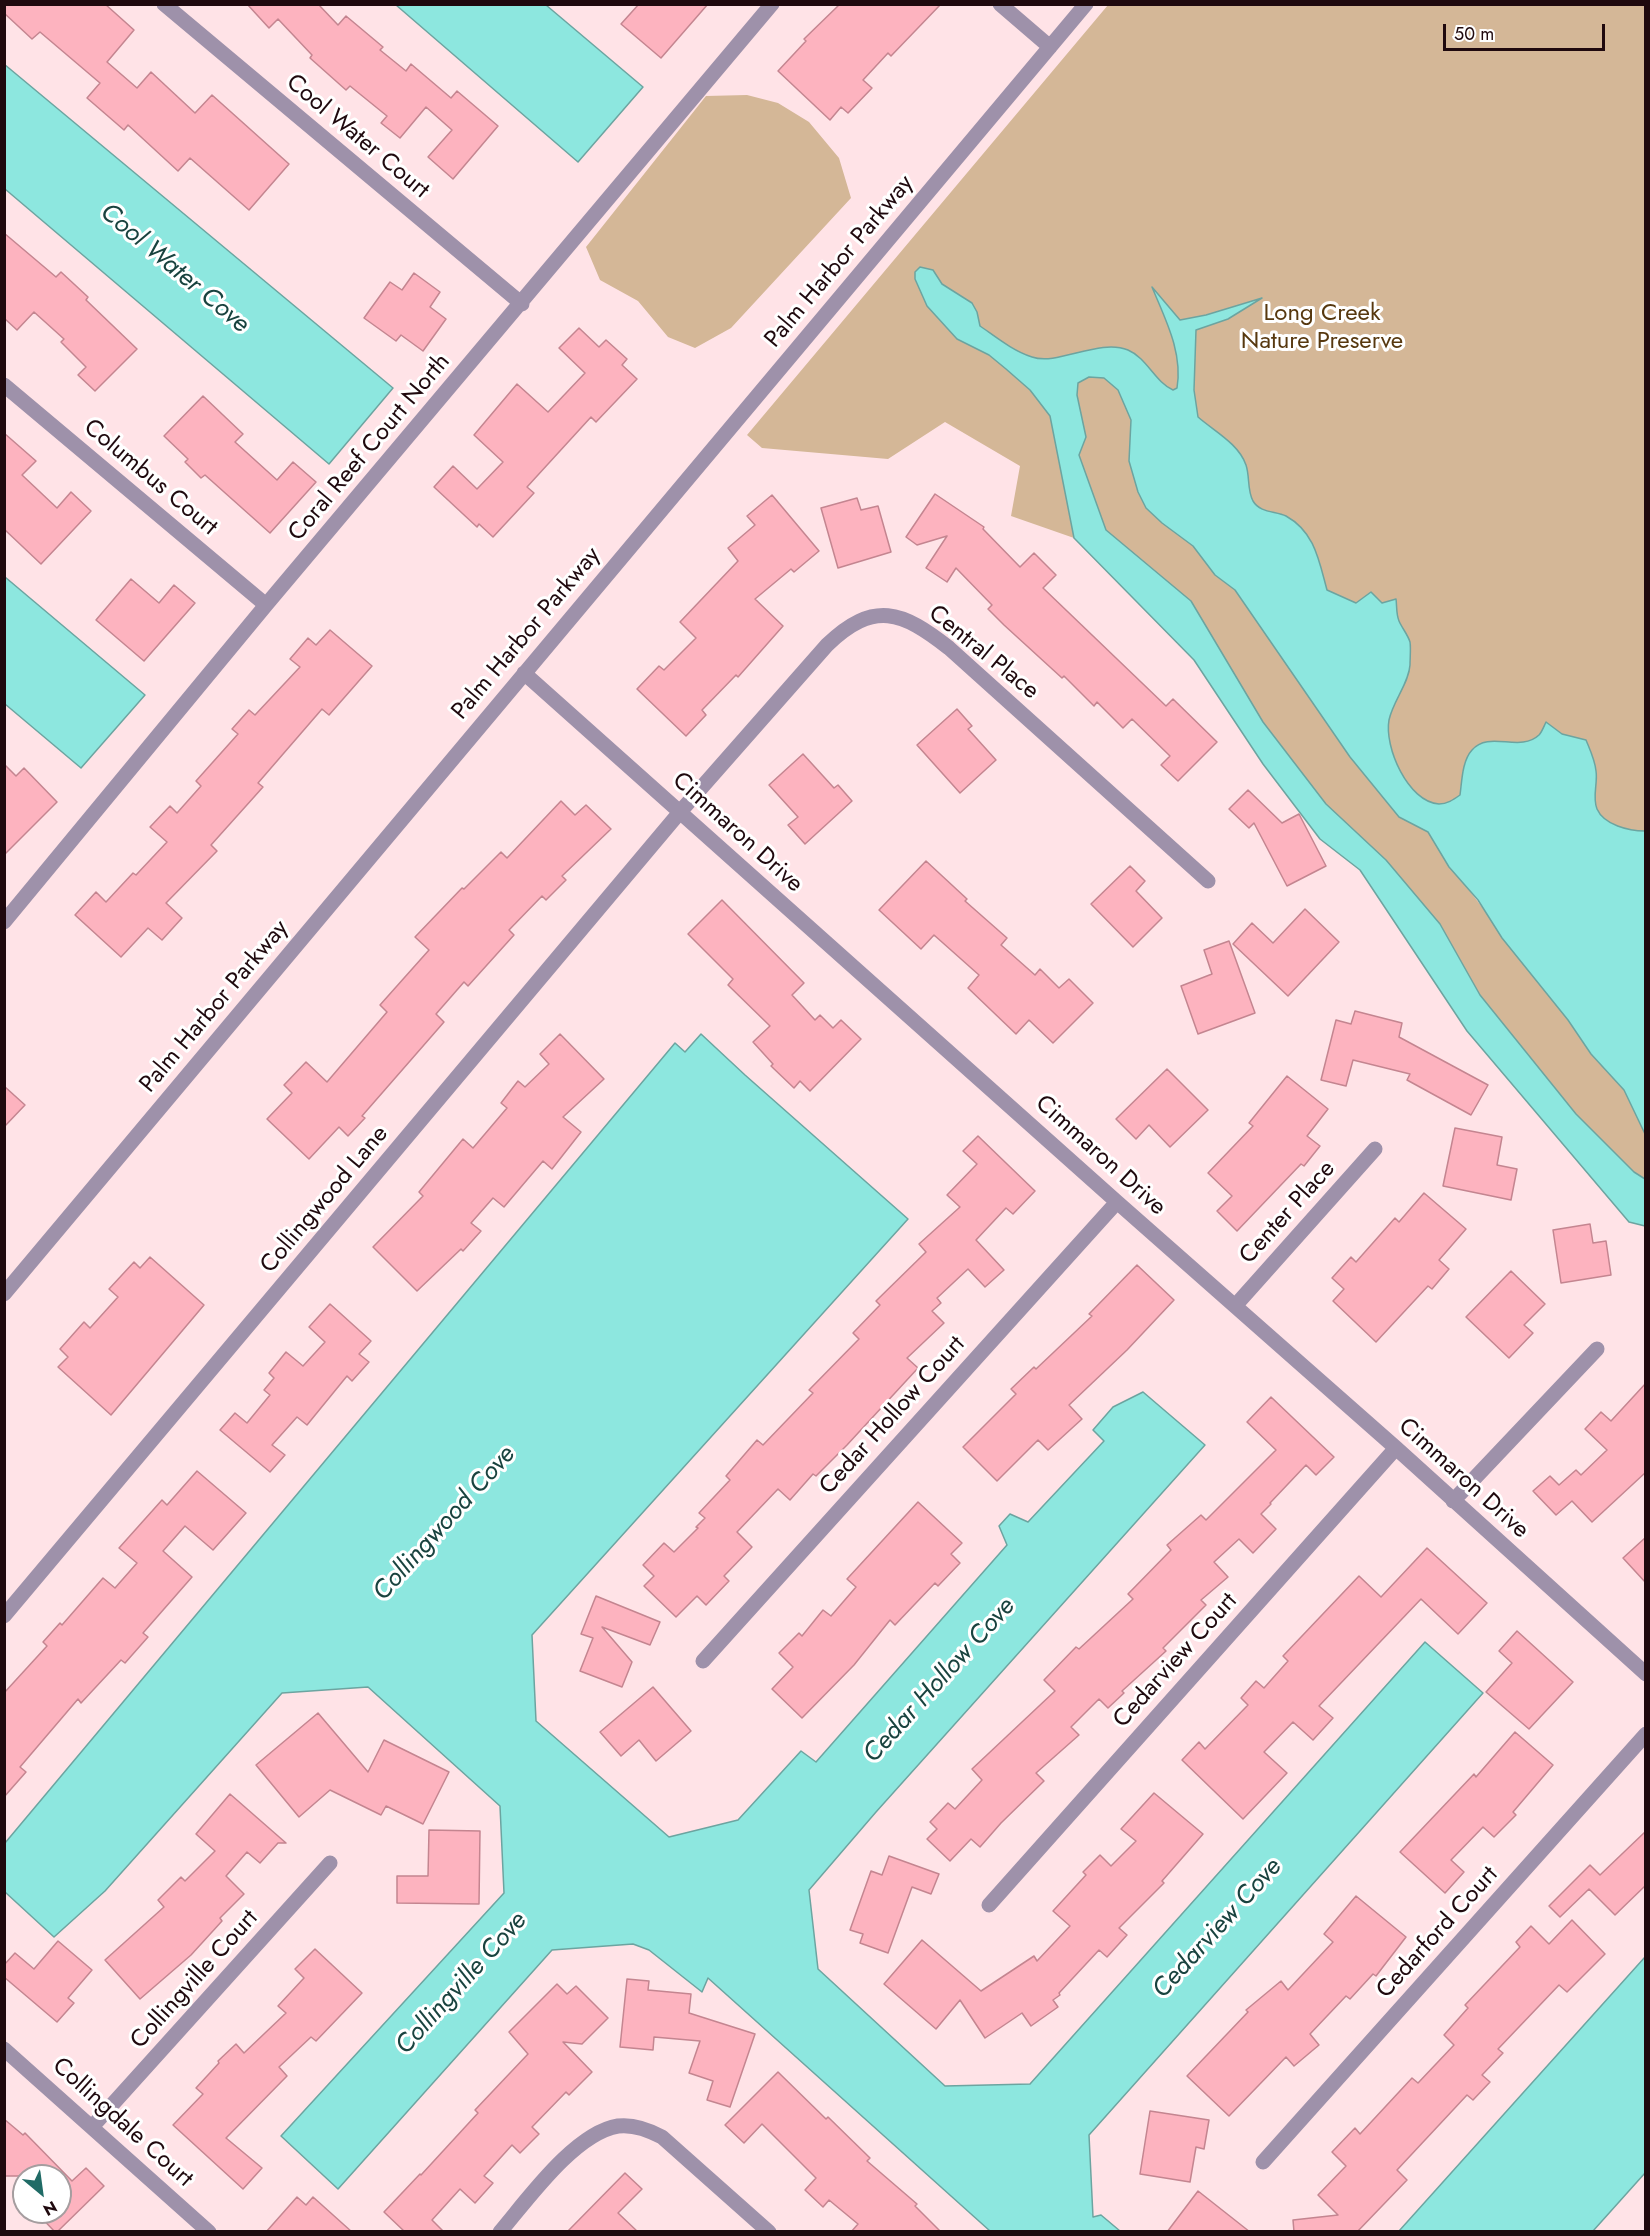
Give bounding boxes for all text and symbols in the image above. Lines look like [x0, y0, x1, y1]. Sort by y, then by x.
scale bar [1446, 12, 1608, 50]
text: 50 m [1454, 21, 1494, 47]
street label: Cool Water Court [280, 69, 434, 205]
street label: Palm Harbor Parkway [760, 170, 920, 354]
water label: Cool Water Cove [93, 198, 255, 340]
park label: Long Creek Nature Preserve [1241, 300, 1403, 356]
street label: Coral Reef Court North [283, 348, 457, 548]
street label: Columbus Court [77, 414, 223, 542]
street label: Palm Harbor Parkway [447, 542, 607, 726]
street label: Central Place [922, 600, 1044, 706]
street label: Cimmaron Drive [666, 767, 808, 899]
street label: Palm Harbor Parkway [135, 915, 295, 1099]
street label: Cimmaron Drive [1029, 1090, 1171, 1222]
street label: Collingwood Lane [255, 1120, 395, 1280]
street label: Center Place [1234, 1155, 1342, 1271]
street label: Cedar Hollow Court [814, 1331, 972, 1501]
street label: Cimmaron Drive [1392, 1413, 1534, 1545]
water label: Collingwood Cove [367, 1440, 523, 1608]
street label: Cedarview Court [1108, 1588, 1244, 1734]
water label: Cedar Hollow Cove [858, 1592, 1022, 1770]
water label: Cedarview Cove [1147, 1852, 1289, 2006]
street label: Cedarford Court [1371, 1861, 1505, 2005]
street label: Collingville Court [125, 1905, 265, 2055]
water label: Collingville Cove [390, 1906, 534, 2062]
street label: Collingdale Court [46, 2052, 198, 2194]
north arrow [12, 2164, 72, 2224]
text: N [39, 2195, 61, 2222]

